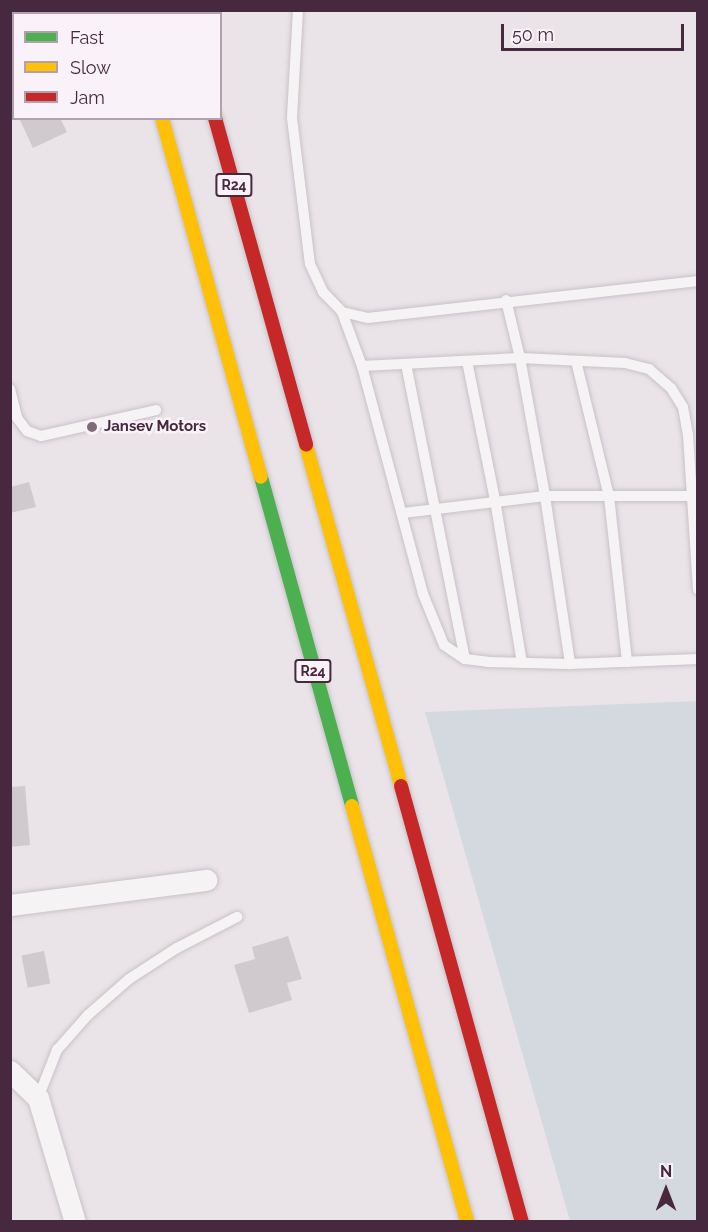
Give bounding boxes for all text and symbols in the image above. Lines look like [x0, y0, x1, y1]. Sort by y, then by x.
legend [12, 12, 222, 120]
scale bar [504, 12, 687, 50]
text: 50 m [512, 24, 554, 45]
text: Fast [70, 27, 104, 48]
text: Slow [70, 57, 111, 78]
text: Jam [70, 87, 105, 108]
road number: R24 [214, 174, 254, 196]
place label: Jansev Motors [104, 418, 207, 436]
marker: Jansev Motors [85, 420, 99, 434]
road number: R24 [294, 660, 332, 682]
north arrow [636, 1160, 696, 1220]
text: N [660, 1162, 672, 1181]

